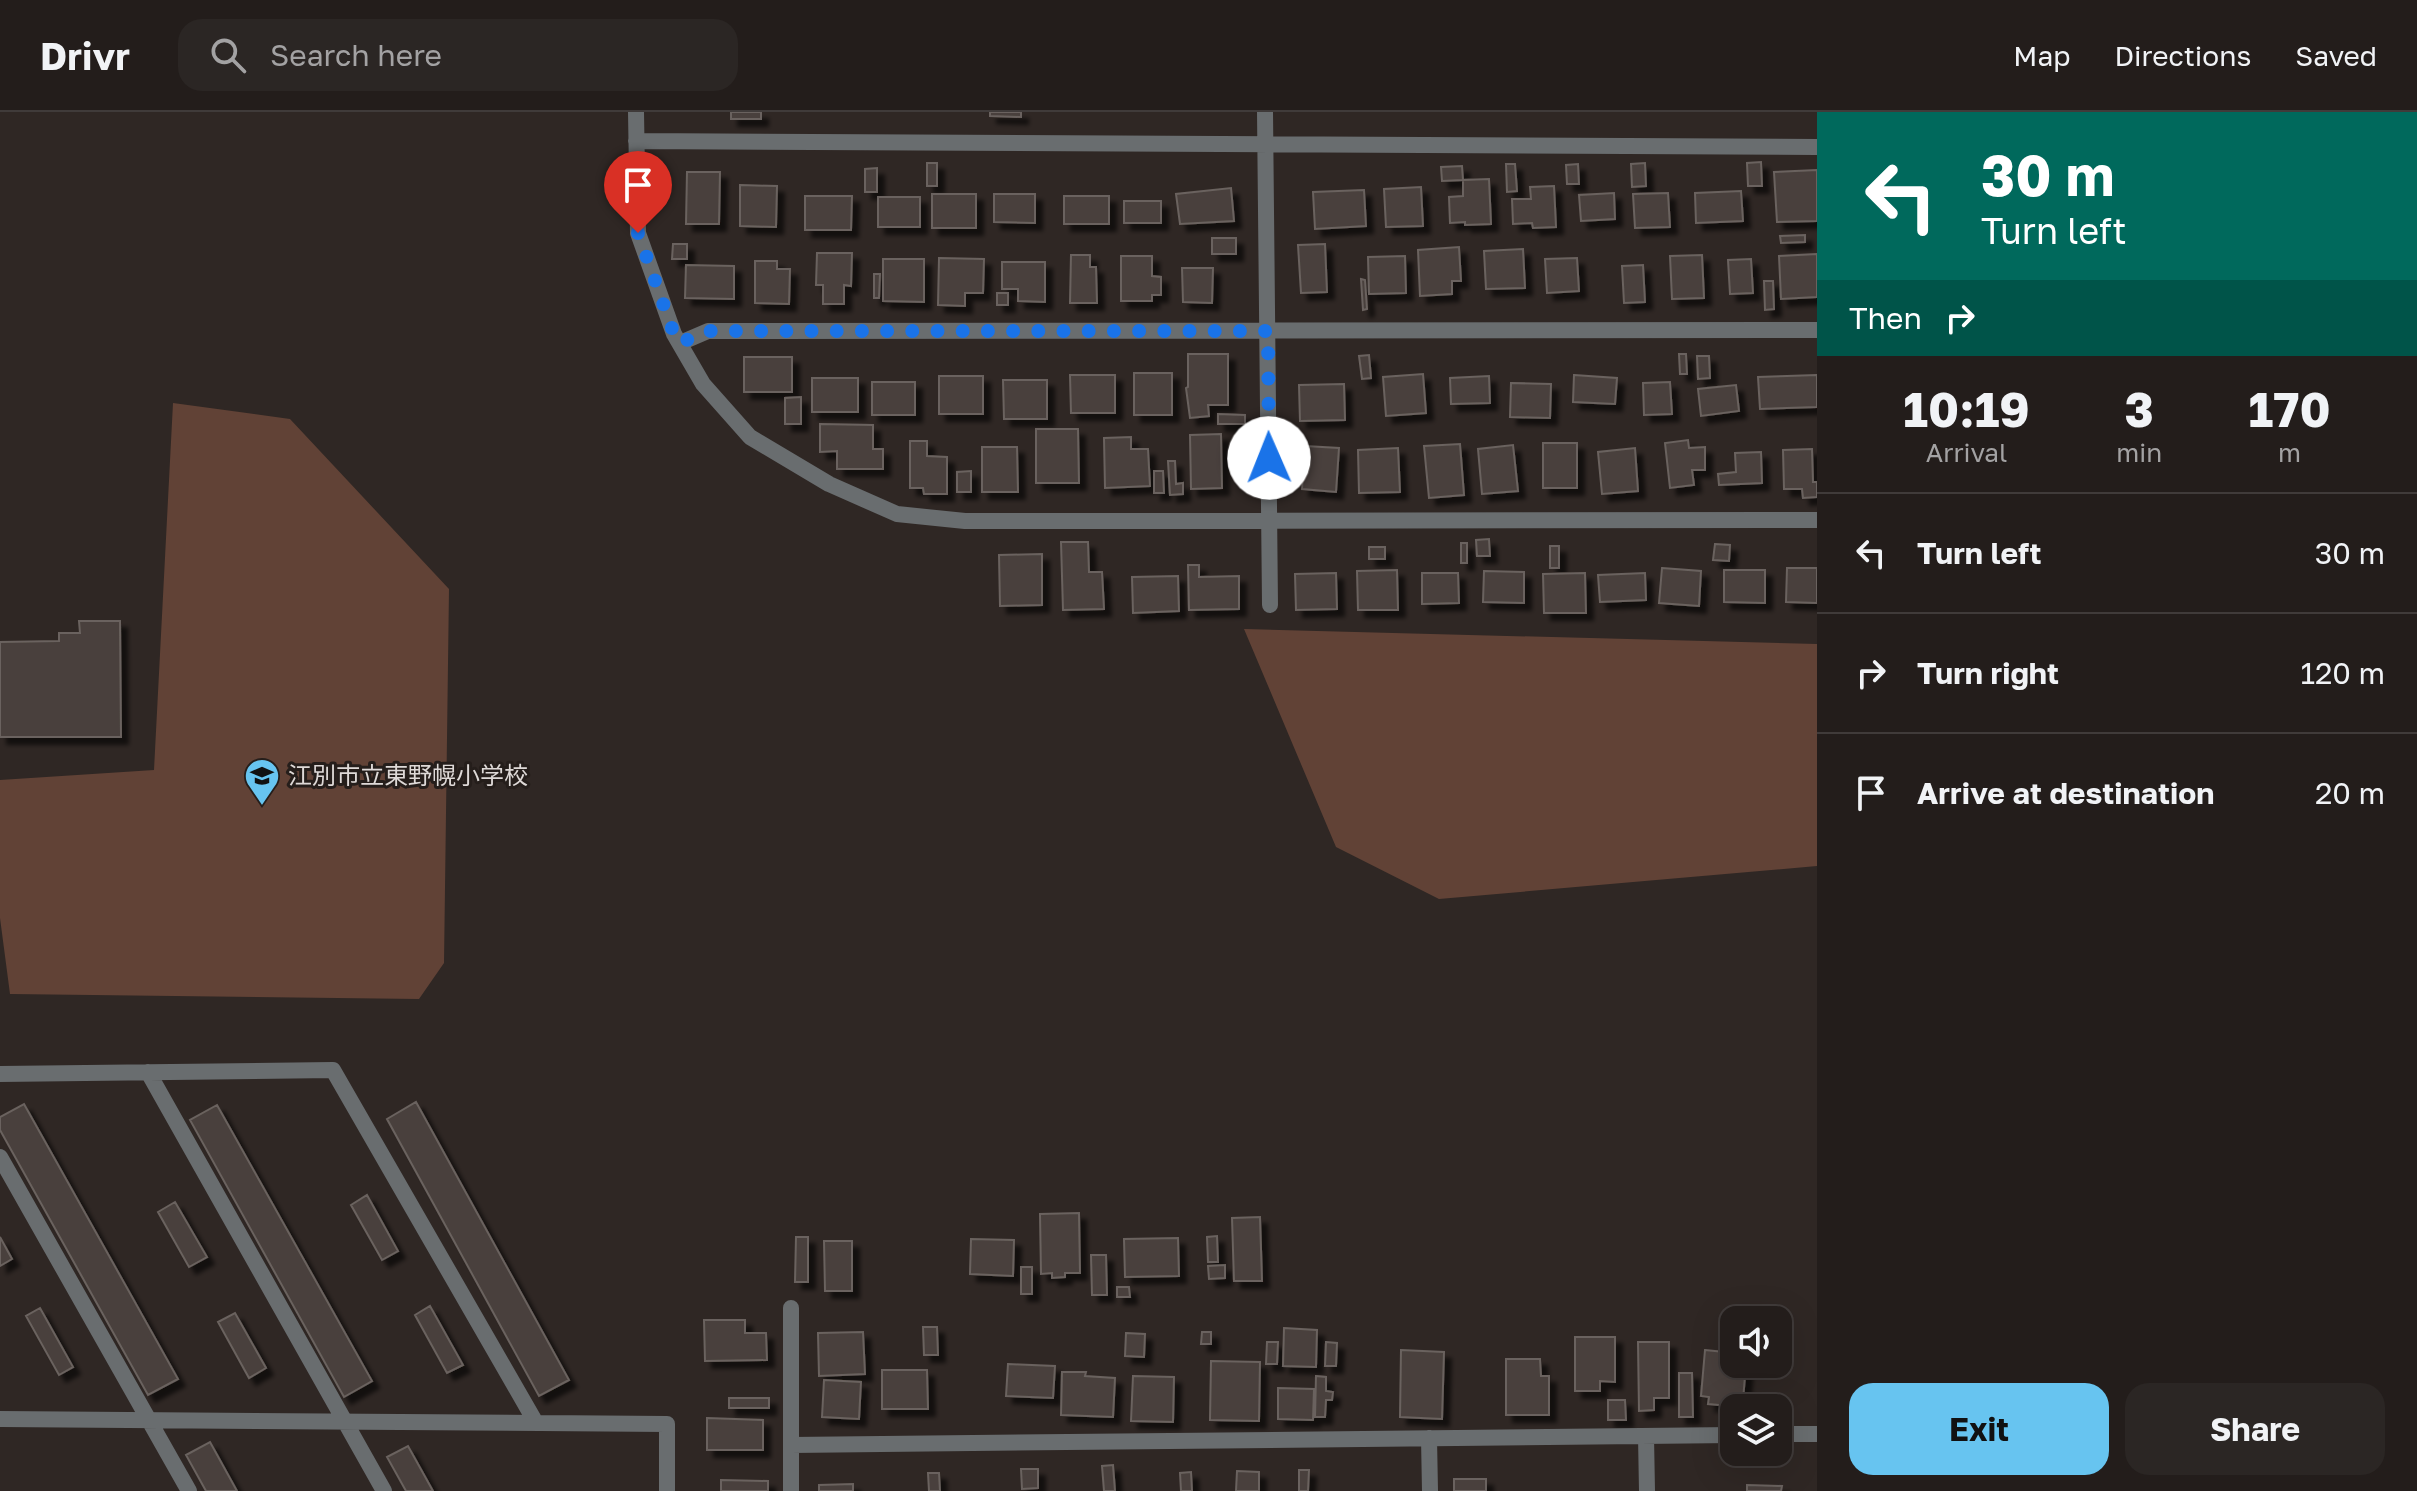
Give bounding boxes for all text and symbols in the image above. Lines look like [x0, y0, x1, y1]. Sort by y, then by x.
search box [178, 19, 738, 91]
text: Drivr [40, 33, 130, 78]
icon: search [206, 33, 250, 77]
text: Search here [270, 37, 442, 73]
text: Map [2013, 39, 2070, 72]
text: Directions [2114, 39, 2251, 72]
text: Saved [2295, 39, 2377, 72]
text: 30 m [1981, 141, 2115, 208]
icon: left [1849, 144, 1953, 248]
pin [604, 151, 672, 233]
icon: arrive [616, 163, 660, 207]
text: Turn left [1981, 209, 2127, 252]
icon: right [1938, 296, 1982, 340]
text: Then [1849, 300, 1922, 336]
text: 10:19 [1903, 380, 2030, 438]
text: 3 [2125, 380, 2154, 438]
text: 170 [2249, 380, 2331, 438]
position arrow [1227, 416, 1311, 500]
text: Arrival [1926, 437, 2007, 468]
text: min [2116, 437, 2162, 468]
text: m [2278, 437, 2301, 468]
icon: left [1849, 531, 1893, 575]
text: Turn left [1917, 535, 2042, 571]
text: 30 m [2315, 535, 2385, 571]
icon: right [1849, 651, 1893, 695]
text: Turn right [1917, 655, 2059, 691]
text: 120 m [2300, 655, 2385, 691]
school or university icon: 江別市立東野幌小学校 [243, 757, 281, 807]
place label: 江別市立東野幌小学校 [288, 760, 528, 789]
icon: arrive [1849, 771, 1893, 815]
text: Arrive at destination [1917, 775, 2214, 811]
text: 20 m [2315, 775, 2385, 811]
map controls [1720, 1306, 1792, 1466]
button: sound [1720, 1306, 1792, 1378]
button: Exit [1849, 1383, 2109, 1475]
button: Share [2125, 1383, 2385, 1475]
button: layers [1720, 1394, 1792, 1466]

